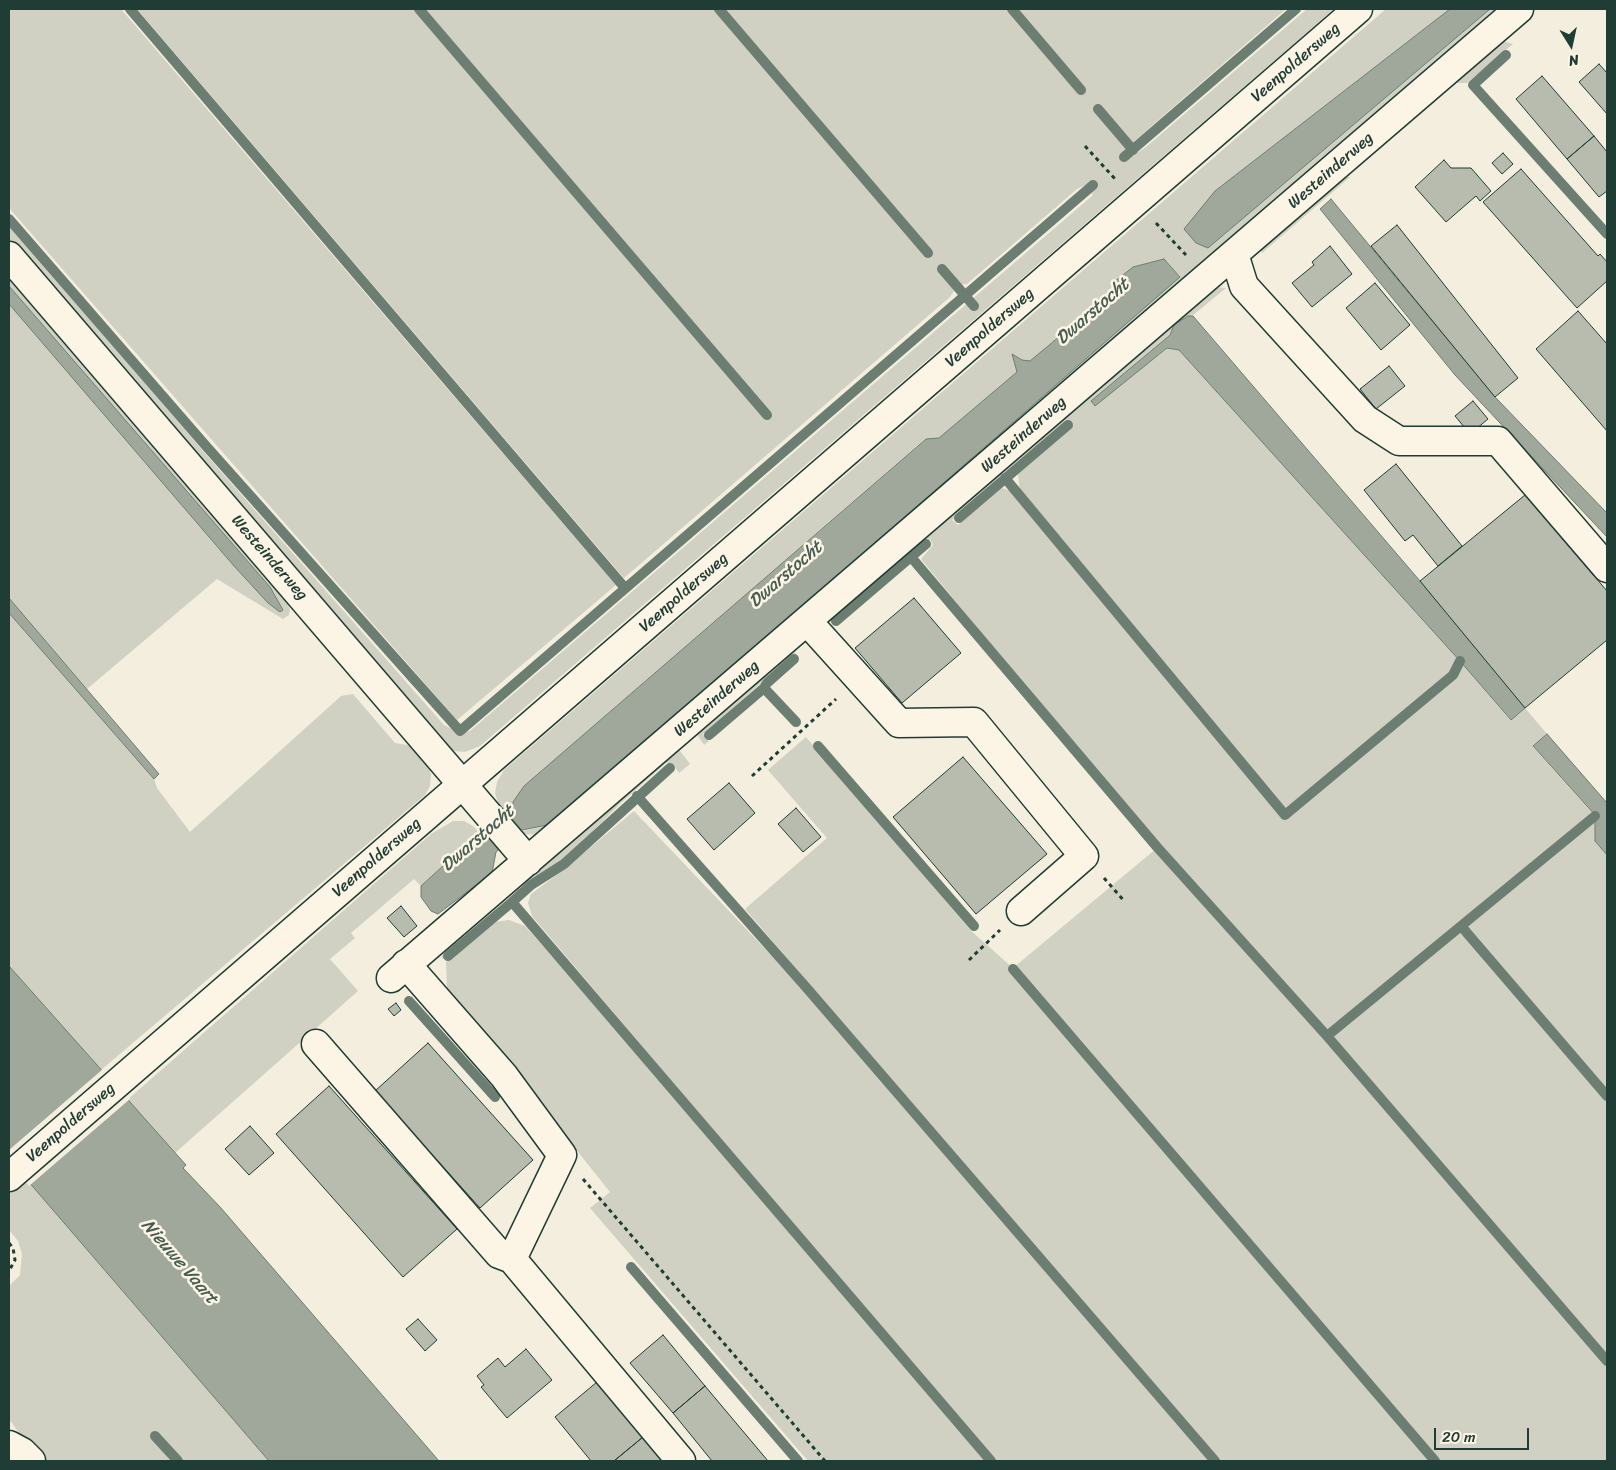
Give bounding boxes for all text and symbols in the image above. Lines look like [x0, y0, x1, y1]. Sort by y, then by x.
street label: Veenpoldersweg [1248, 19, 1344, 107]
north arrow [1546, 20, 1596, 70]
text: N [1567, 47, 1581, 73]
street label: Westeinderweg [1284, 129, 1378, 213]
water label: Dwarstocht [1052, 274, 1134, 350]
street label: Veenpoldersweg [942, 284, 1038, 372]
street label: Westeinderweg [977, 393, 1071, 477]
street label: Westeinderweg [227, 511, 311, 605]
water label: Dwarstocht [745, 537, 827, 613]
street label: Veenpoldersweg [636, 549, 732, 637]
street label: Westeinderweg [670, 657, 764, 741]
water label: Dwarstocht [437, 801, 519, 877]
street label: Veenpoldersweg [329, 814, 425, 902]
street label: Veenpoldersweg [23, 1079, 119, 1167]
water label: Nieuwe Vaart [136, 1215, 222, 1309]
scale bar [1436, 1418, 1531, 1450]
text: 20 m [1442, 1424, 1476, 1450]

